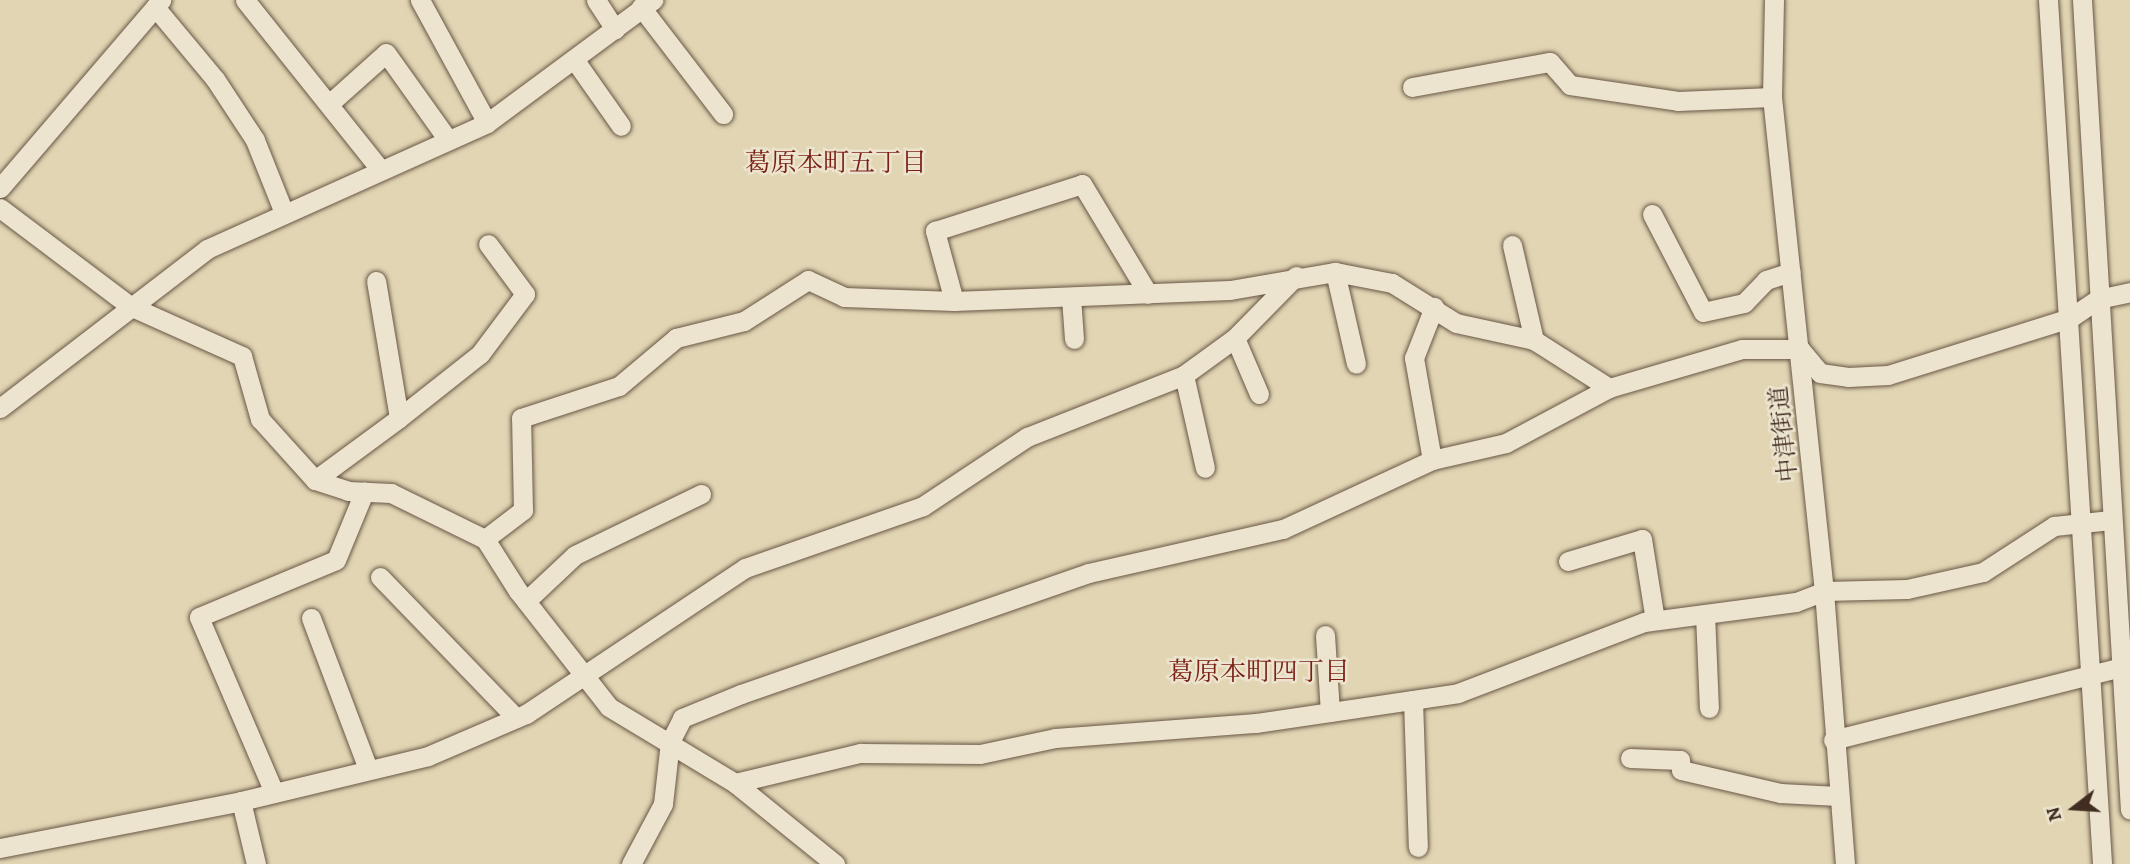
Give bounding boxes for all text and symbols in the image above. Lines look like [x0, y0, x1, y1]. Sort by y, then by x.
district label: 葛原本町五丁目 [745, 147, 927, 179]
street label: 中津街道 [1765, 385, 1803, 483]
district label: 葛原本町四丁目 [1168, 656, 1350, 688]
north arrow [2039, 773, 2109, 843]
text: N [2039, 804, 2068, 825]

